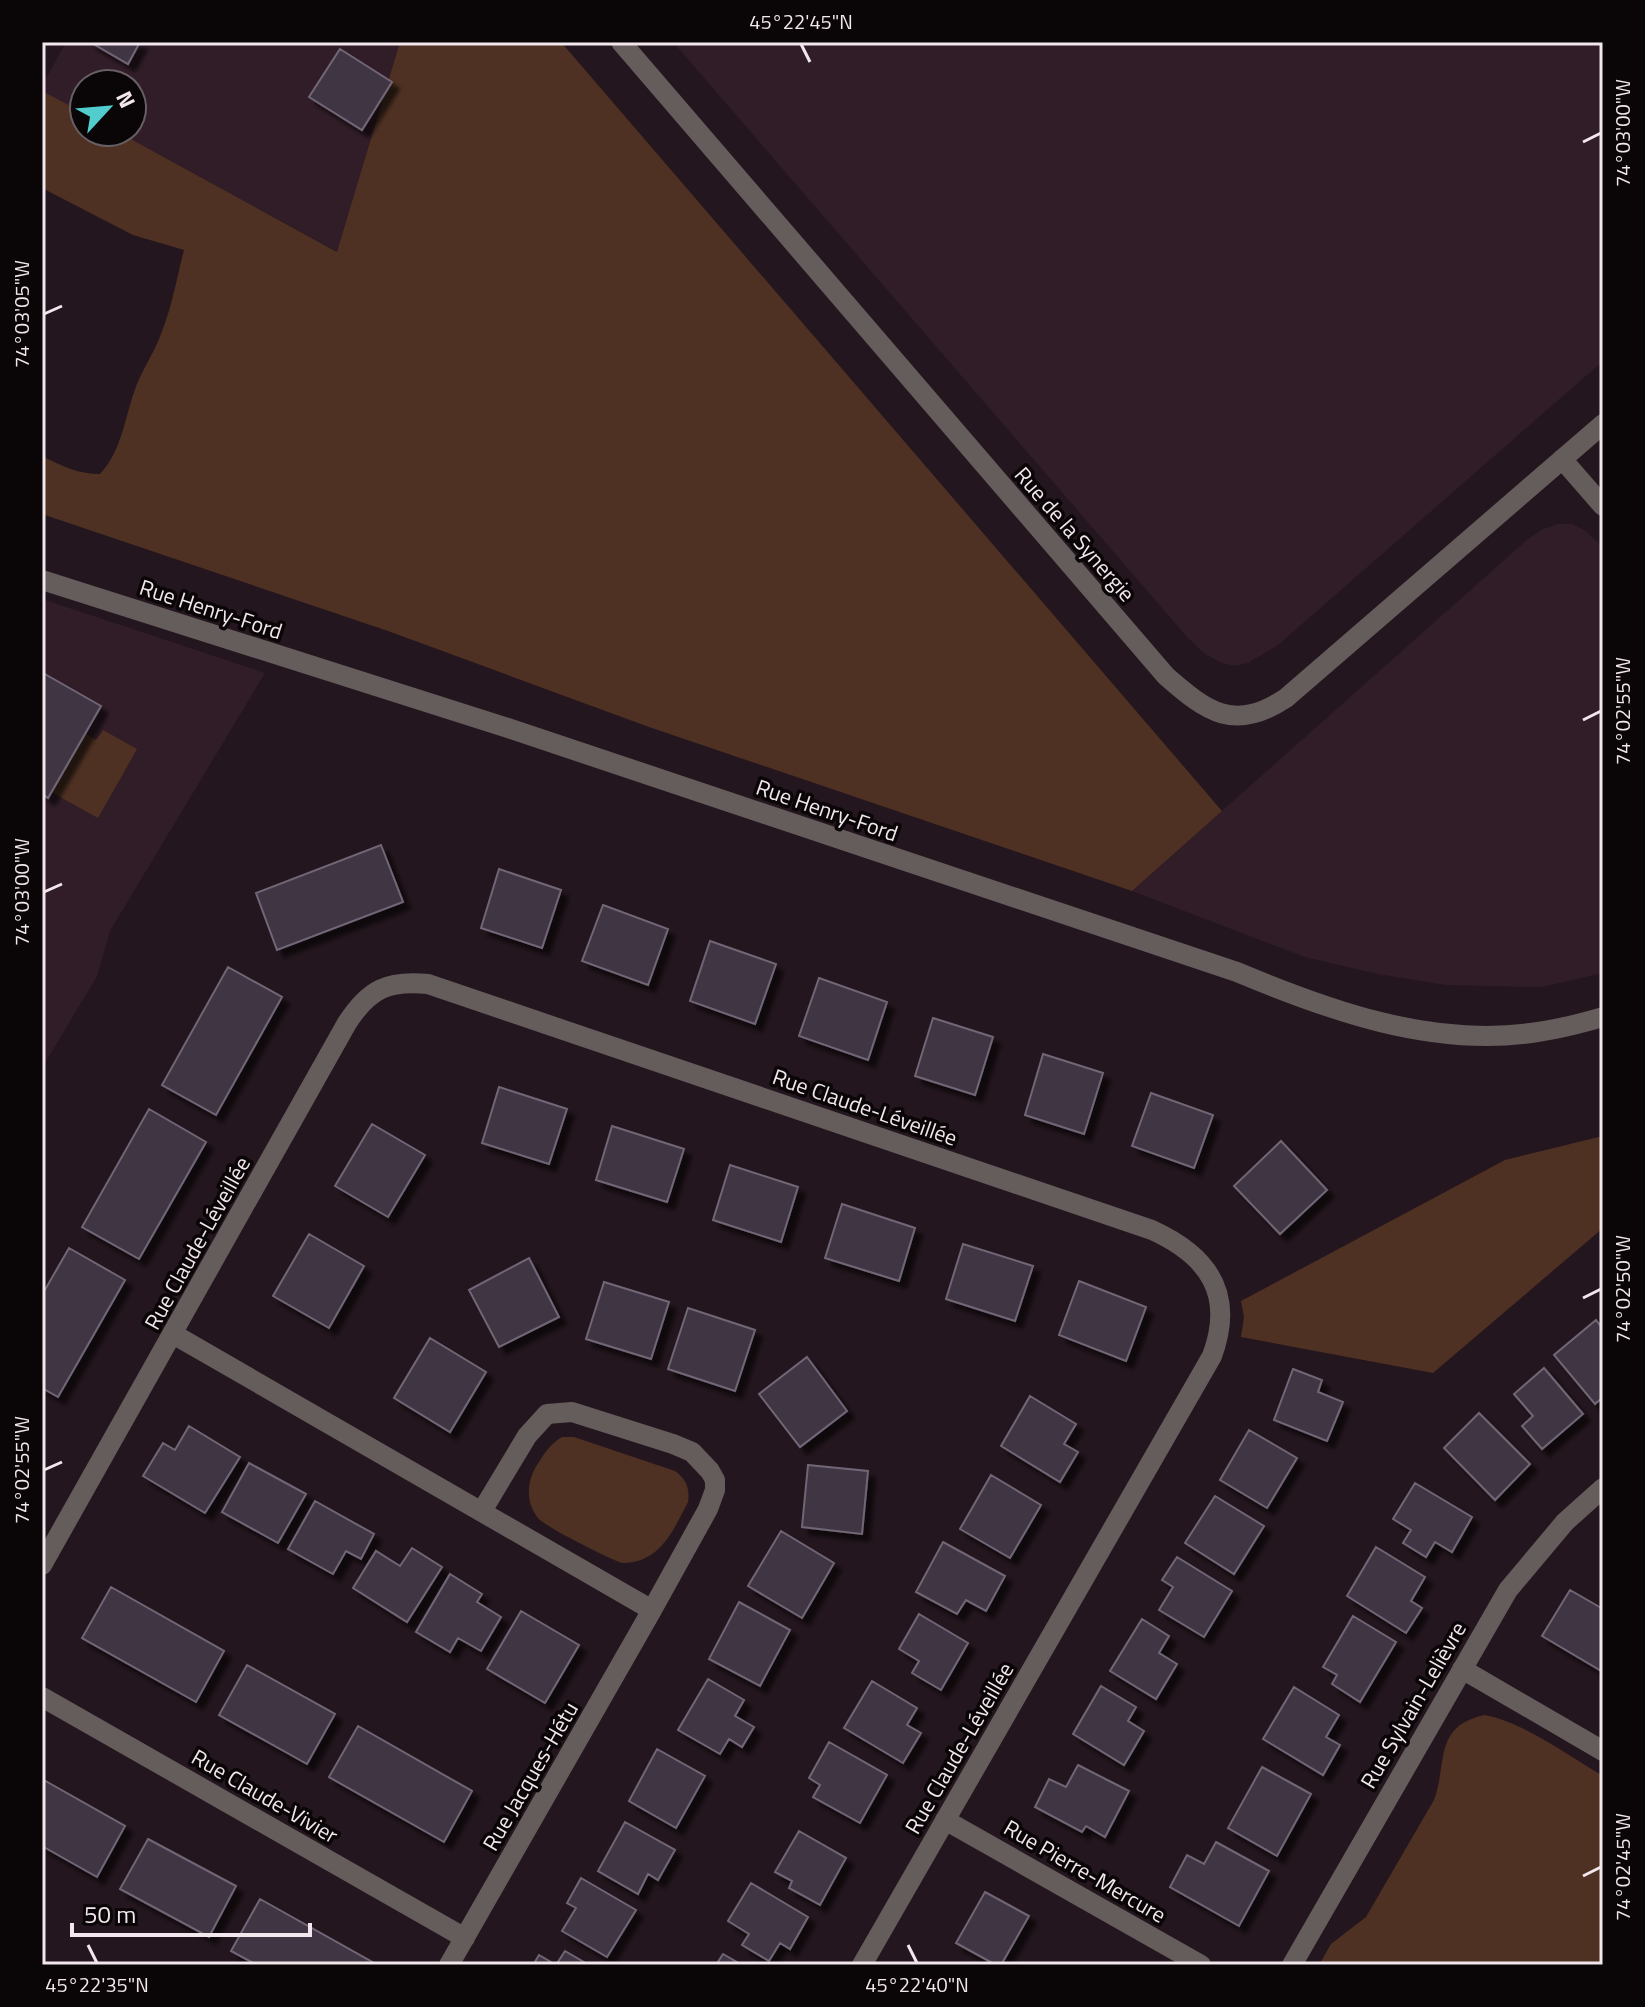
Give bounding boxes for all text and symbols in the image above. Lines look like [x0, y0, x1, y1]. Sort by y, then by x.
text: 45°22'45"N [749, 6, 853, 37]
north arrow [68, 68, 148, 148]
text: 74°03'00"W [1607, 79, 1638, 187]
text: N [107, 85, 145, 114]
text: 74°03'05"W [6, 260, 37, 368]
street label: Rue de la Synergie [1007, 459, 1143, 609]
street label: Rue Henry-Ford [135, 570, 287, 648]
text: 74°02'55"W [1607, 657, 1638, 765]
street label: Rue Henry-Ford [751, 770, 903, 850]
text: 74°03'00"W [6, 838, 37, 946]
street label: Rue Claude-Léveillée [768, 1059, 962, 1155]
street label: Rue Claude-Léveillée [135, 1150, 259, 1336]
text: 74°02'50"W [1607, 1235, 1638, 1343]
text: 74°02'55"W [6, 1416, 37, 1524]
street label: Rue Sylvain-Lelièvre [1351, 1615, 1475, 1795]
street label: Rue Claude-Léveillée [896, 1656, 1022, 1840]
street label: Rue Jacques-Hétu [473, 1695, 587, 1857]
street label: Rue Claude-Vivier [185, 1740, 345, 1852]
street label: Rue Pierre-Mercure [997, 1811, 1173, 1931]
text: 74°02'45"W [1607, 1813, 1638, 1921]
scale bar [72, 1887, 310, 1937]
text: 50 m [84, 1896, 136, 1932]
text: 45°22'35"N [45, 1969, 149, 2000]
text: 45°22'40"N [865, 1969, 969, 2000]

